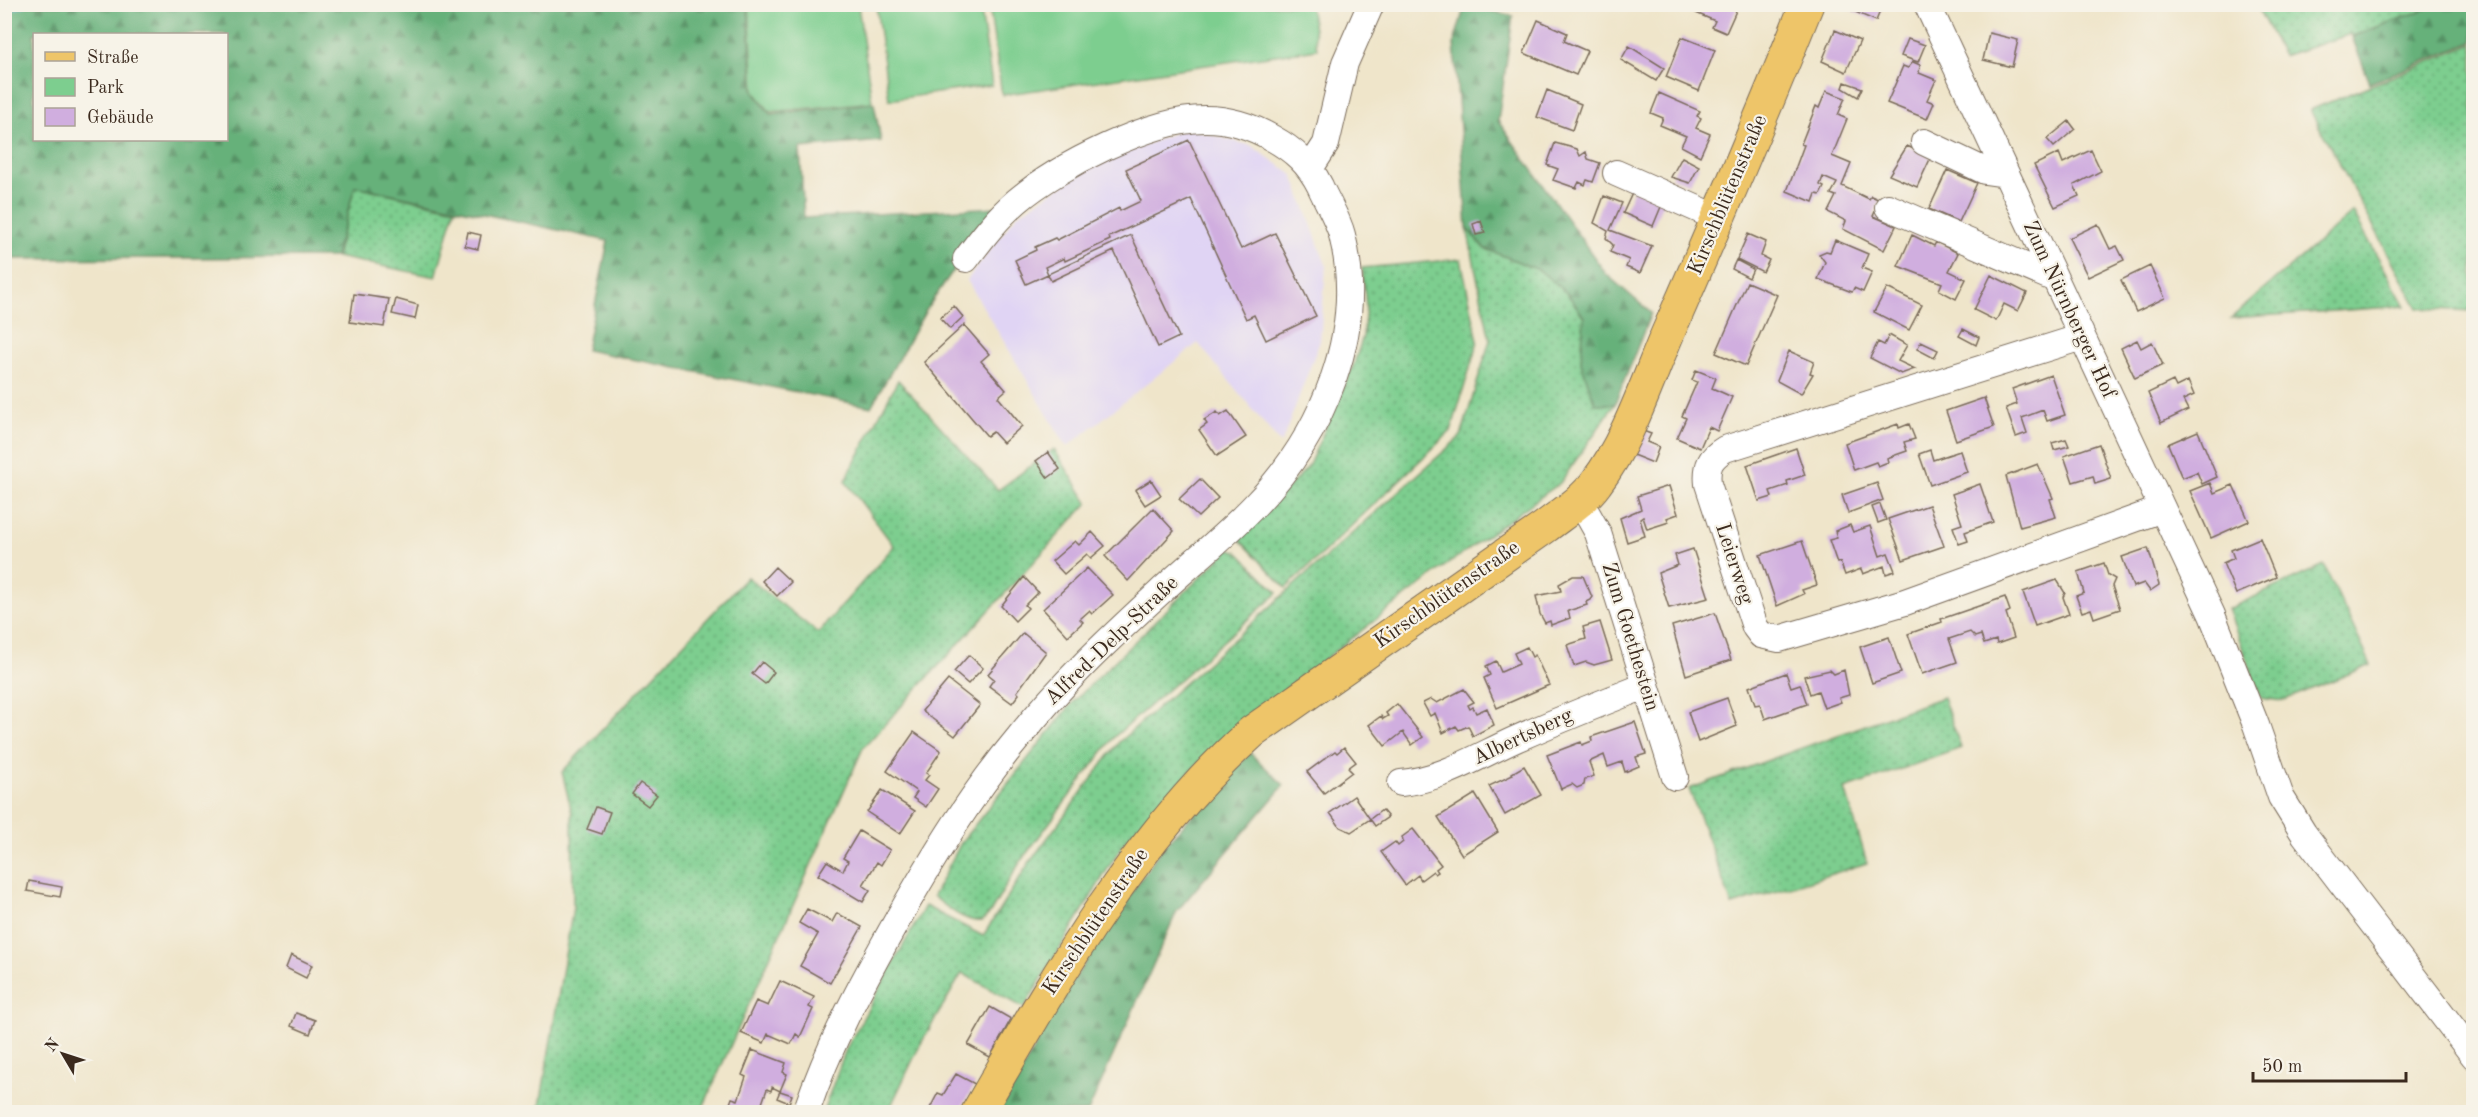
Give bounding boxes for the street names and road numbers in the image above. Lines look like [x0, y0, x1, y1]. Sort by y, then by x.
street label: Kirschblütenstraße [1685, 112, 1771, 278]
street label: Zum Nürnberger Hof [2019, 218, 2120, 403]
street label: Leierweg [1711, 521, 1757, 608]
street label: Kirschblütenstraße [1371, 537, 1523, 653]
street label: Zum Goethestein [1597, 560, 1663, 714]
street label: Alfred-Delp-Straße [1041, 572, 1183, 710]
street label: Albertsberg [1470, 704, 1577, 769]
street label: Kirschblütenstraße [1039, 845, 1153, 999]

